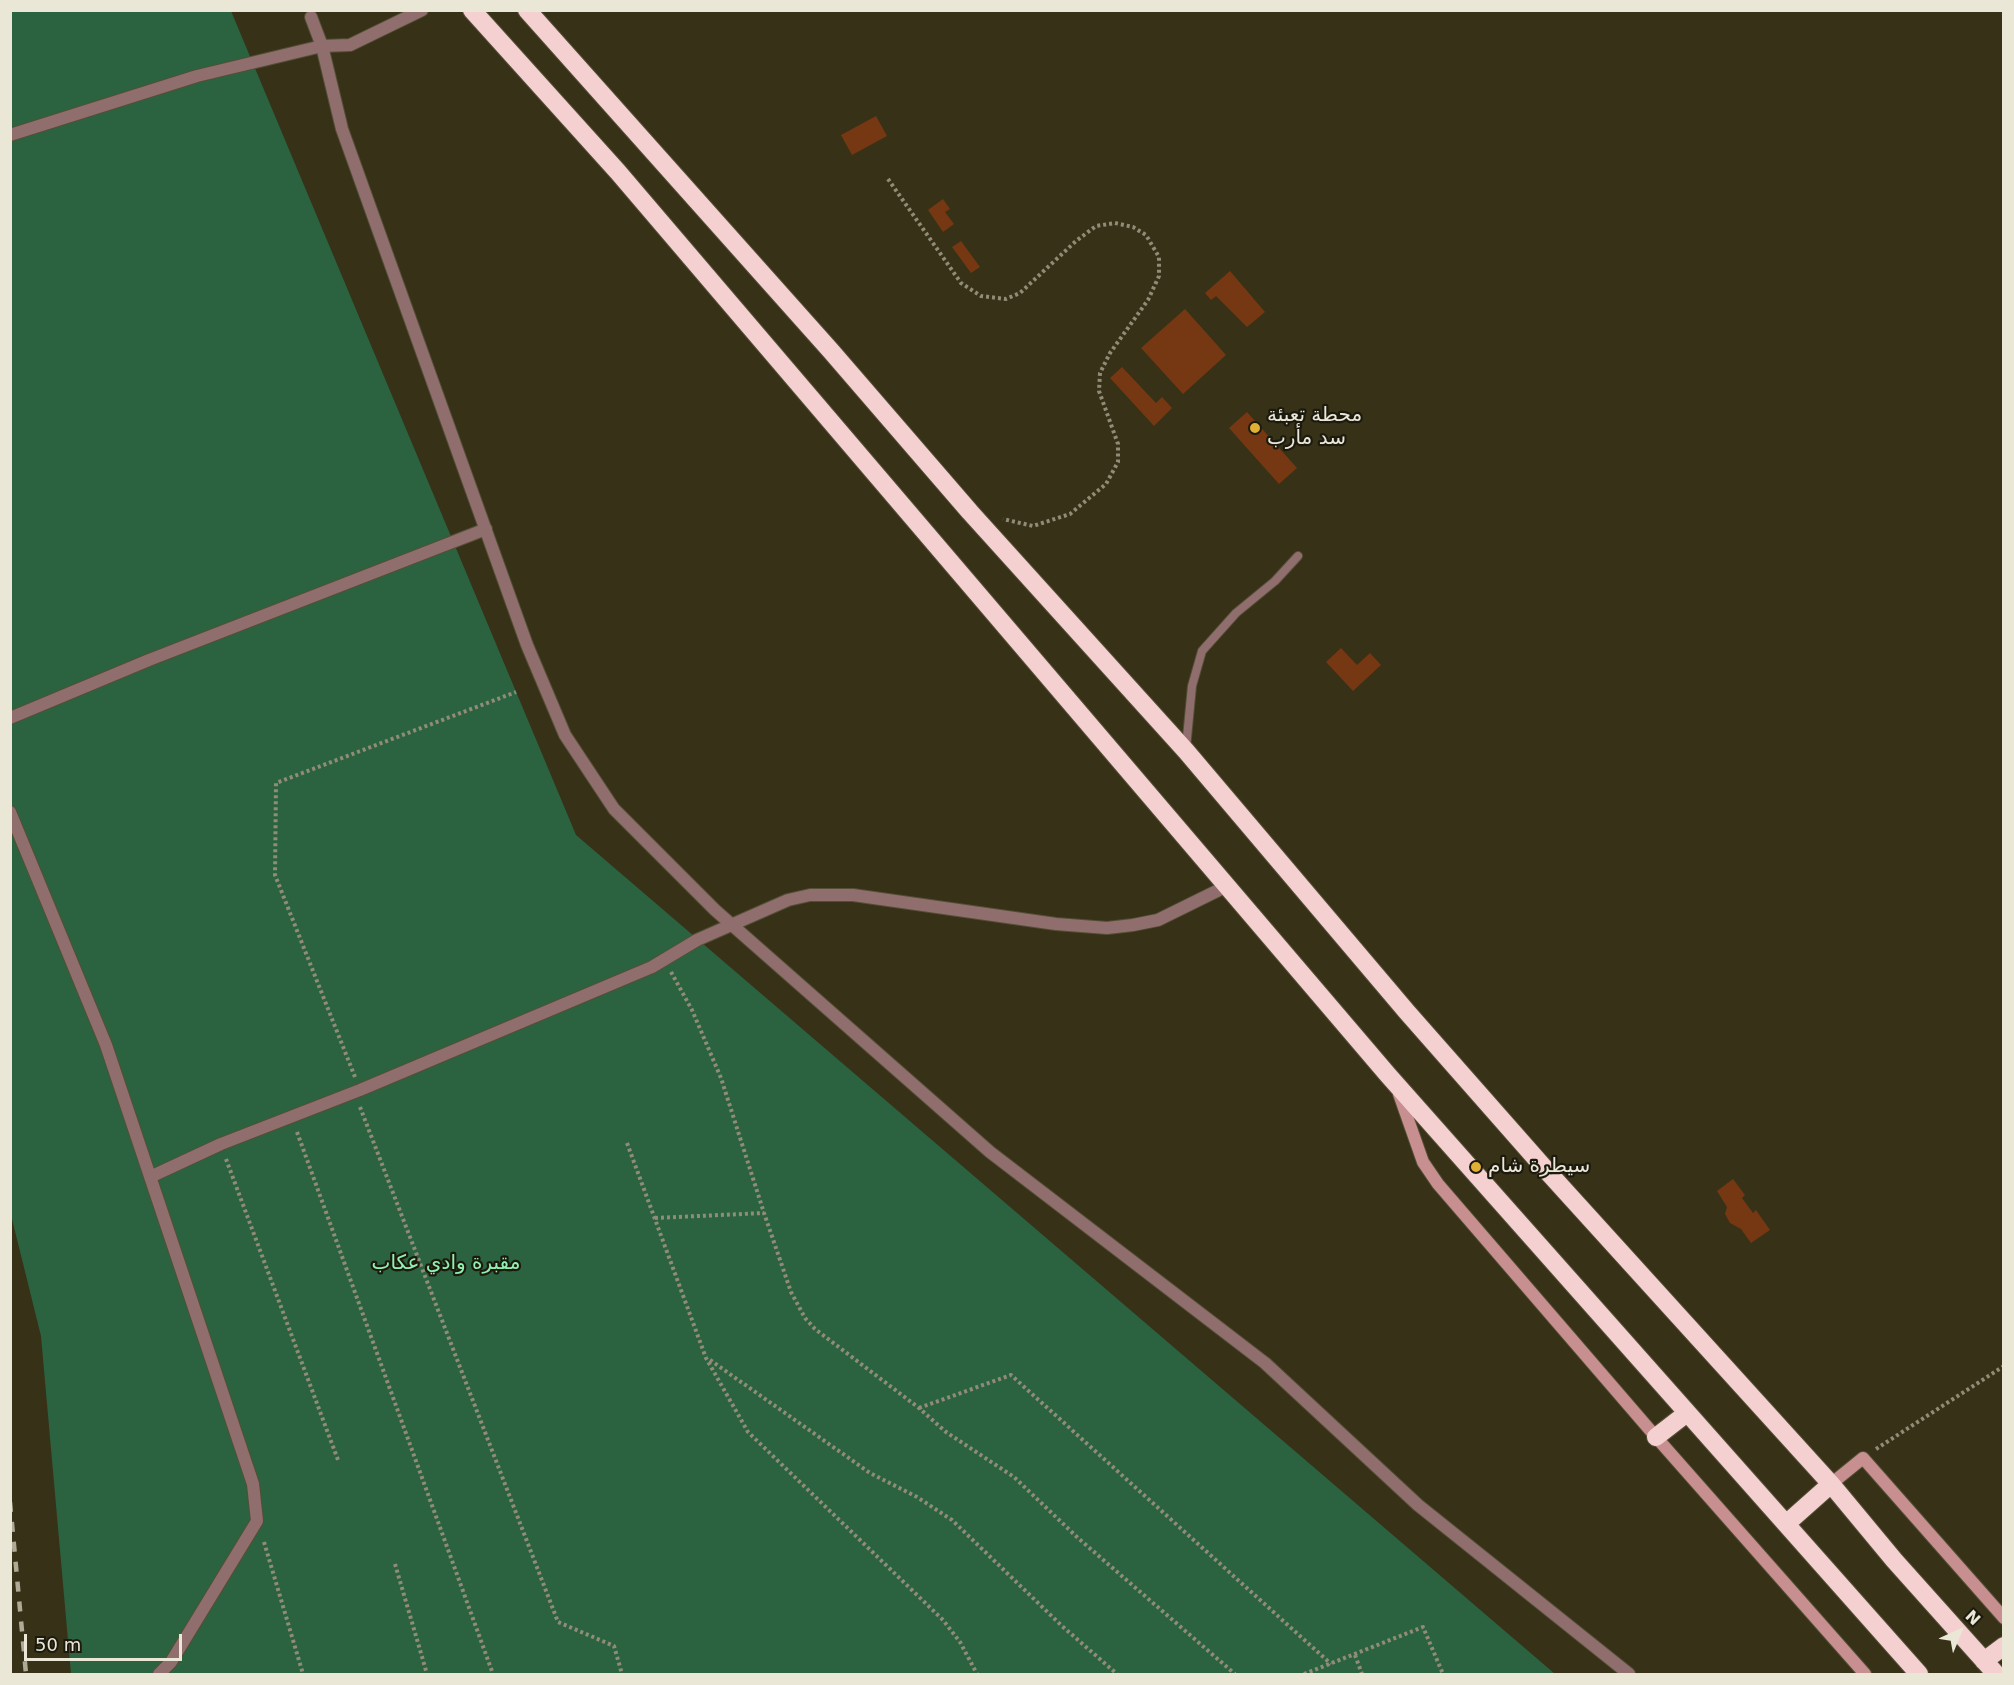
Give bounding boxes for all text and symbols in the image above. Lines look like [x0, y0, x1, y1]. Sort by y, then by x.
place label: محطة تعبئة سد مأرب [1267, 404, 1362, 451]
marker: محطة تعبئة سد مأرب [1248, 421, 1262, 435]
place label: سيطرة شام [1488, 1155, 1590, 1179]
marker: سيطرة شام [1469, 1160, 1483, 1174]
park label: مقبرة وادي عكاب [372, 1252, 520, 1276]
north arrow [1930, 1601, 1990, 1661]
text: N [1961, 1606, 1984, 1629]
scale bar [27, 1622, 184, 1660]
text: 50 m [35, 1634, 81, 1655]

